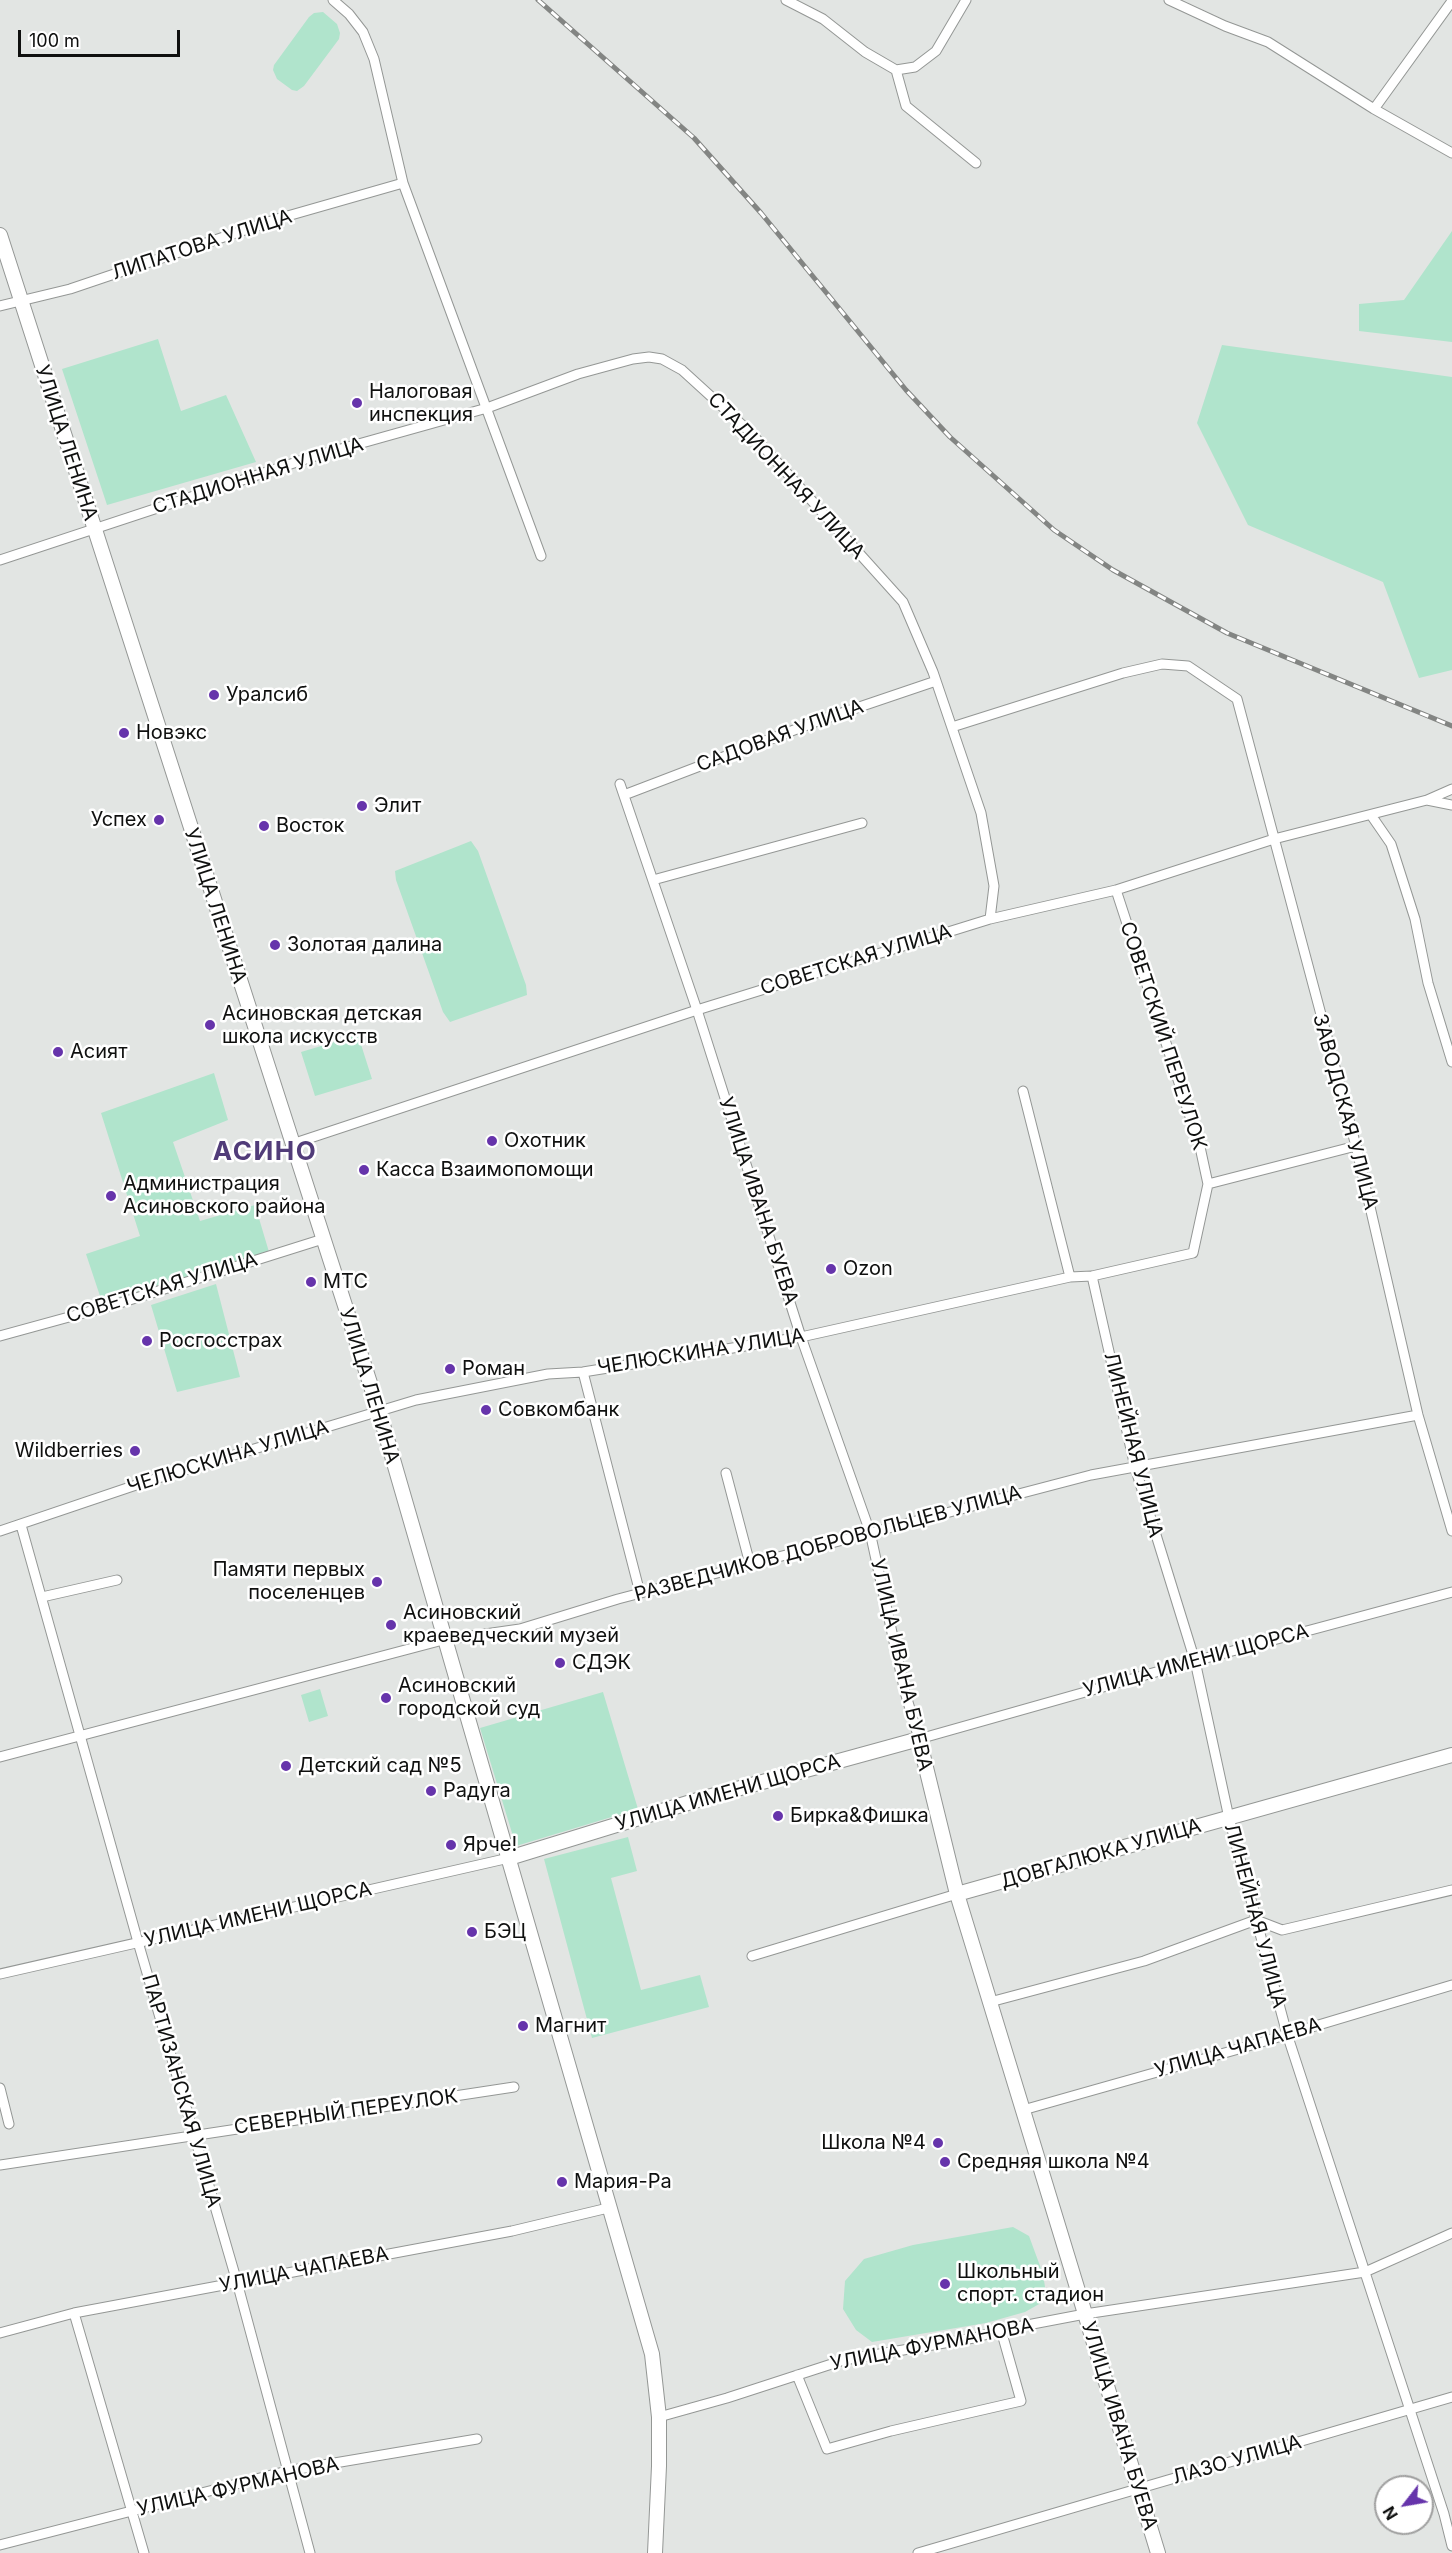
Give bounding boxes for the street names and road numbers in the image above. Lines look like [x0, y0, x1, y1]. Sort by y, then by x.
street label: ЛИПАТОВА УЛИЦА [109, 205, 295, 285]
street label: УЛИЦА ЛЕНИНА [30, 362, 102, 524]
street label: СТАДИОННАЯ УЛИЦА [702, 388, 870, 564]
street label: СТАДИОННАЯ УЛИЦА [150, 432, 366, 520]
street label: САДОВАЯ УЛИЦА [693, 695, 867, 777]
street label: УЛИЦА ЛЕНИНА [179, 825, 251, 987]
street label: СОВЕТСКИЙ ПЕРЕУЛОК [1115, 919, 1211, 1153]
street label: СОВЕТСКАЯ УЛИЦА [758, 920, 954, 1000]
street label: ЗАВОДСКАЯ УЛИЦА [1307, 1011, 1383, 1213]
street label: УЛИЦА ИВАНА БУЕВА [713, 1094, 803, 1308]
street label: СОВЕТСКАЯ УЛИЦА [64, 1248, 260, 1328]
street label: УЛИЦА ЛЕНИНА [334, 1305, 404, 1467]
street label: ЧЕЛЮСКИНА УЛИЦА [596, 1324, 806, 1380]
street label: ЛИНЕЙНАЯ УЛИЦА [1098, 1350, 1168, 1540]
street label: ЧЕЛЮСКИНА УЛИЦА [124, 1415, 332, 1499]
street label: РАЗВЕДЧИКОВ ДОБРОВОЛЬЦЕВ УЛИЦА [632, 1481, 1024, 1607]
street label: УЛИЦА ИВАНА БУЕВА [865, 1557, 937, 1773]
street label: УЛИЦА ИМЕНИ ЩОРСА [1081, 1619, 1311, 1703]
street label: УЛИЦА ИМЕНИ ЩОРСА [613, 1749, 843, 1837]
street label: ДОВГАЛЮКА УЛИЦА [998, 1814, 1204, 1894]
street label: ЛИНЕЙНАЯ УЛИЦА [1219, 1821, 1291, 2011]
street label: УЛИЦА ИМЕНИ ЩОРСА [142, 1877, 374, 1953]
street label: ПАРТИЗАНСКАЯ УЛИЦА [136, 1972, 226, 2210]
street label: УЛИЦА ЧАПАЕВА [1152, 2013, 1324, 2083]
street label: СЕВЕРНЫЙ ПЕРЕУЛОК [233, 2084, 459, 2140]
street label: УЛИЦА ЧАПАЕВА [217, 2242, 391, 2298]
street label: УЛИЦА ФУРМАНОВА [828, 2314, 1036, 2376]
street label: УЛИЦА ИВАНА БУЕВА [1076, 2319, 1162, 2533]
street label: ЛАЗО УЛИЦА [1170, 2430, 1304, 2490]
street label: УЛИЦА ФУРМАНОВА [135, 2452, 341, 2522]

